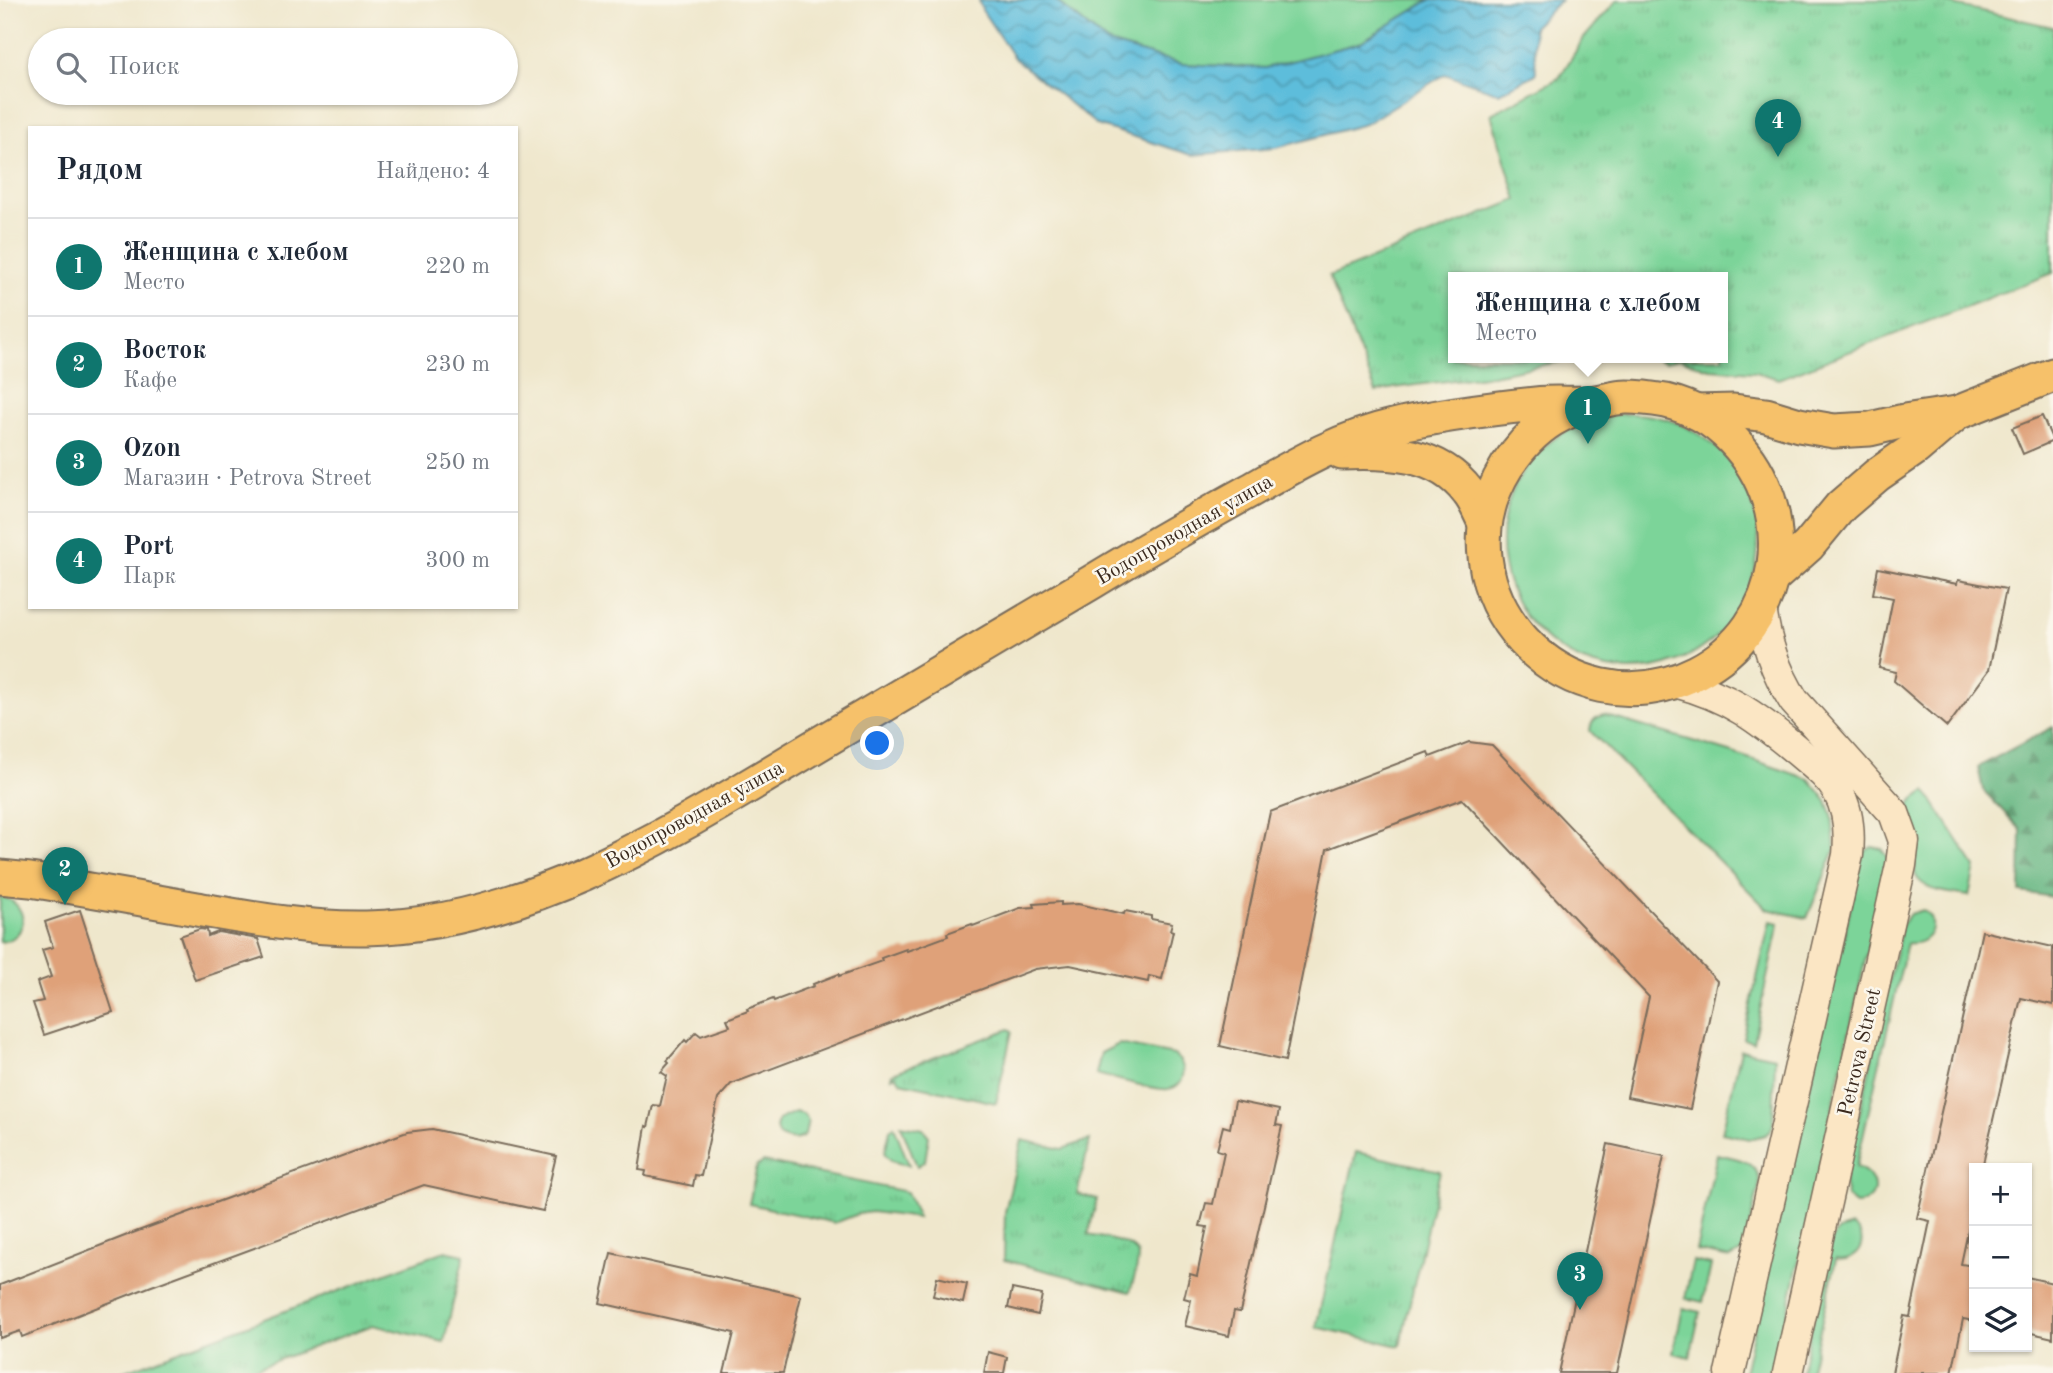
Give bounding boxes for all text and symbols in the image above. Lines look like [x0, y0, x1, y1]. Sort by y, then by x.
search box [28, 28, 518, 105]
icon: search [52, 48, 90, 86]
text: Поиск [108, 54, 180, 80]
pin: 4 [1755, 99, 1801, 157]
text: Рядом [56, 156, 143, 186]
text: Найдено: 4 [376, 160, 490, 183]
text: Женщина с хлебом [123, 240, 349, 266]
text: 1 [72, 255, 86, 278]
text: 220 m [425, 255, 490, 278]
text: Место [123, 271, 185, 294]
popup [1448, 272, 1728, 363]
text: Женщина с хлебом [1475, 291, 1701, 317]
text: Место [1475, 322, 1537, 345]
text: Восток [123, 338, 206, 364]
text: 2 [72, 353, 86, 376]
text: 230 m [425, 353, 490, 376]
text: Кафе [123, 369, 177, 392]
pin: 1 [1565, 386, 1611, 444]
text: Ozon [123, 436, 181, 462]
text: 3 [72, 451, 86, 474]
text: 250 m [425, 451, 490, 474]
text: Магазин · Petrova Street [123, 467, 372, 490]
street label: Водопроводная улица [1093, 471, 1277, 590]
text: Port [123, 534, 174, 560]
text: 4 [72, 549, 86, 572]
text: 300 m [425, 549, 490, 572]
text: Парк [123, 565, 176, 588]
your location [860, 726, 894, 760]
street label: Водопроводная улица [602, 758, 787, 873]
pin: 2 [42, 847, 88, 905]
street label: Petrova Street [1836, 986, 1885, 1118]
map controls [1969, 1163, 2032, 1352]
button: + [1969, 1163, 2032, 1226]
button: − [1969, 1226, 2032, 1289]
pin: 3 [1557, 1252, 1603, 1310]
button: layers [1969, 1289, 2032, 1352]

